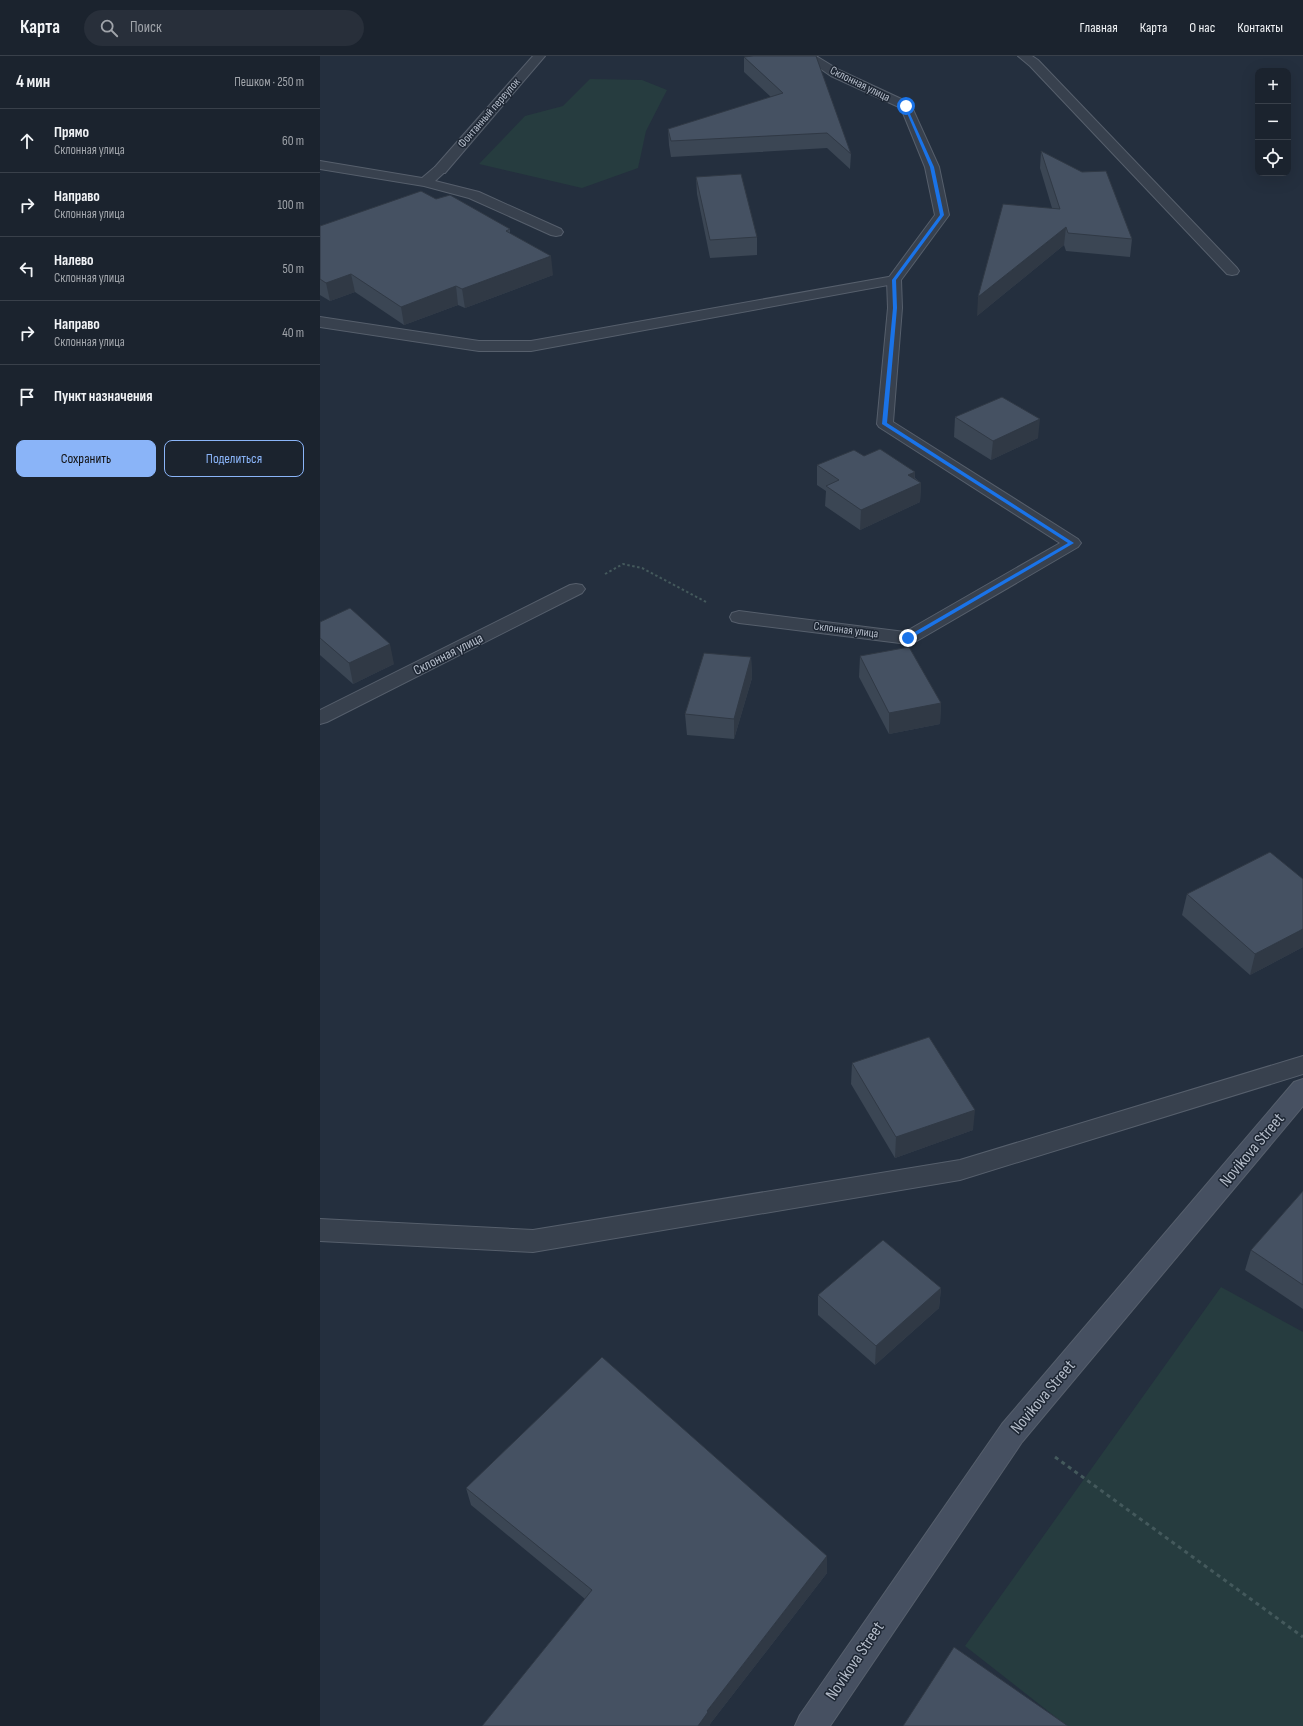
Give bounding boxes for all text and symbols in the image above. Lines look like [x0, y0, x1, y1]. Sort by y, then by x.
search box [84, 10, 364, 46]
text: Карта [20, 16, 60, 39]
icon: search [98, 17, 120, 39]
text: Поиск [130, 18, 162, 37]
text: Главная [1080, 19, 1118, 36]
text: Карта [1140, 19, 1167, 36]
text: О нас [1189, 19, 1215, 36]
text: Контакты [1237, 19, 1283, 36]
street label: Склонная улица [827, 63, 893, 105]
map controls [1255, 68, 1291, 176]
button: + [1255, 68, 1291, 104]
text: 4 мин [16, 72, 50, 92]
text: Пешком · 250 m [234, 74, 304, 90]
street label: Фонтанный переулок [454, 74, 524, 151]
route start [897, 97, 915, 115]
button: − [1255, 104, 1291, 140]
text: Прямо [54, 123, 89, 142]
icon: ahead [16, 130, 38, 152]
text: 60 m [282, 133, 304, 149]
button: locate [1255, 140, 1291, 176]
text: Склонная улица [54, 142, 125, 158]
text: Направо [54, 187, 100, 206]
icon: right [16, 194, 38, 216]
text: 100 m [277, 197, 304, 213]
text: Склонная улица [54, 206, 125, 222]
text: Налево [54, 251, 94, 270]
icon: left [16, 258, 38, 280]
text: 50 m [283, 261, 304, 277]
text: Склонная улица [54, 270, 125, 286]
text: Направо [54, 315, 100, 334]
icon: right [16, 322, 38, 344]
text: 40 m [282, 325, 304, 341]
text: Склонная улица [54, 334, 125, 350]
icon: arrive [16, 386, 38, 408]
text: Пункт назначения [54, 387, 152, 406]
button: Сохранить [16, 440, 156, 477]
button: Поделиться [164, 440, 304, 477]
street label: Склонная улица [813, 619, 880, 641]
street label: Склонная улица [410, 629, 486, 679]
route end [899, 629, 917, 647]
street label: Novikova Street [1215, 1109, 1289, 1191]
street label: Novikova Street [1006, 1356, 1080, 1438]
street label: Novikova Street [822, 1618, 888, 1704]

